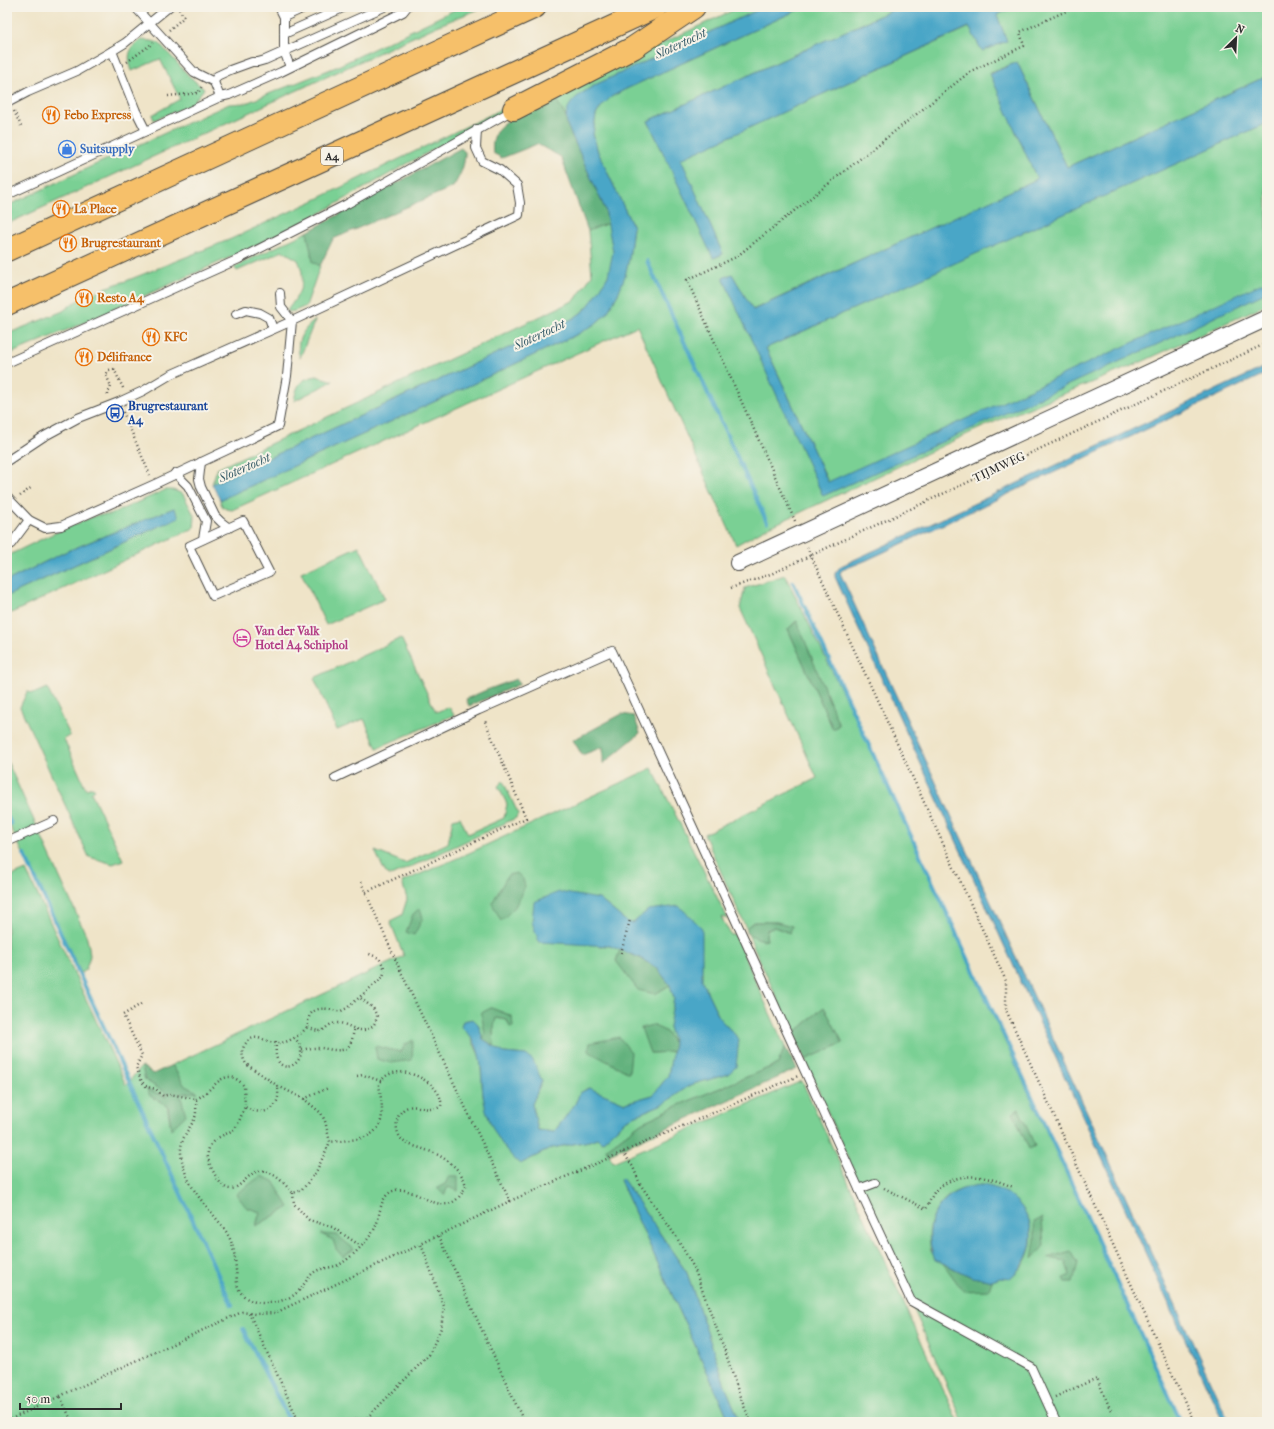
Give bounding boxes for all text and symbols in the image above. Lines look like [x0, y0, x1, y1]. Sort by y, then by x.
north arrow [1216, 18, 1256, 58]
text: N [1233, 22, 1247, 37]
water label: Slotertocht [651, 25, 709, 62]
restaurant icon: Febo Express [41, 105, 61, 125]
place label: Febo Express [63, 108, 132, 123]
shop icon: Suitsupply [57, 139, 77, 159]
place label: Suitsupply [80, 142, 135, 157]
road number: A4 [321, 147, 343, 165]
restaurant icon: La Place [51, 199, 71, 219]
place label: La Place [74, 202, 117, 216]
restaurant icon: Brugrestaurant [58, 233, 78, 253]
place label: Brugrestaurant [81, 236, 162, 251]
restaurant icon: Resto A4 [74, 288, 94, 308]
place label: Resto A4 [97, 291, 145, 306]
water label: Slotertocht [510, 316, 568, 353]
restaurant icon: KFC [141, 327, 161, 347]
place label: KFC [164, 330, 187, 344]
restaurant icon: Délifrance [74, 347, 94, 367]
place label: Délifrance [97, 350, 152, 364]
place label: Brugrestaurant A4 [127, 399, 209, 428]
bus stop icon: Brugrestaurant A4 [105, 403, 125, 423]
water label: Slotertocht [215, 449, 273, 486]
street label: TIJMWEG [971, 449, 1028, 485]
place label: Van der Valk Hotel A4 Schiphol [254, 624, 349, 653]
hotel icon: Van der Valk Hotel A4 Schiphol [232, 628, 252, 648]
scale bar [20, 1385, 121, 1411]
text: 50 m [26, 1392, 50, 1406]

